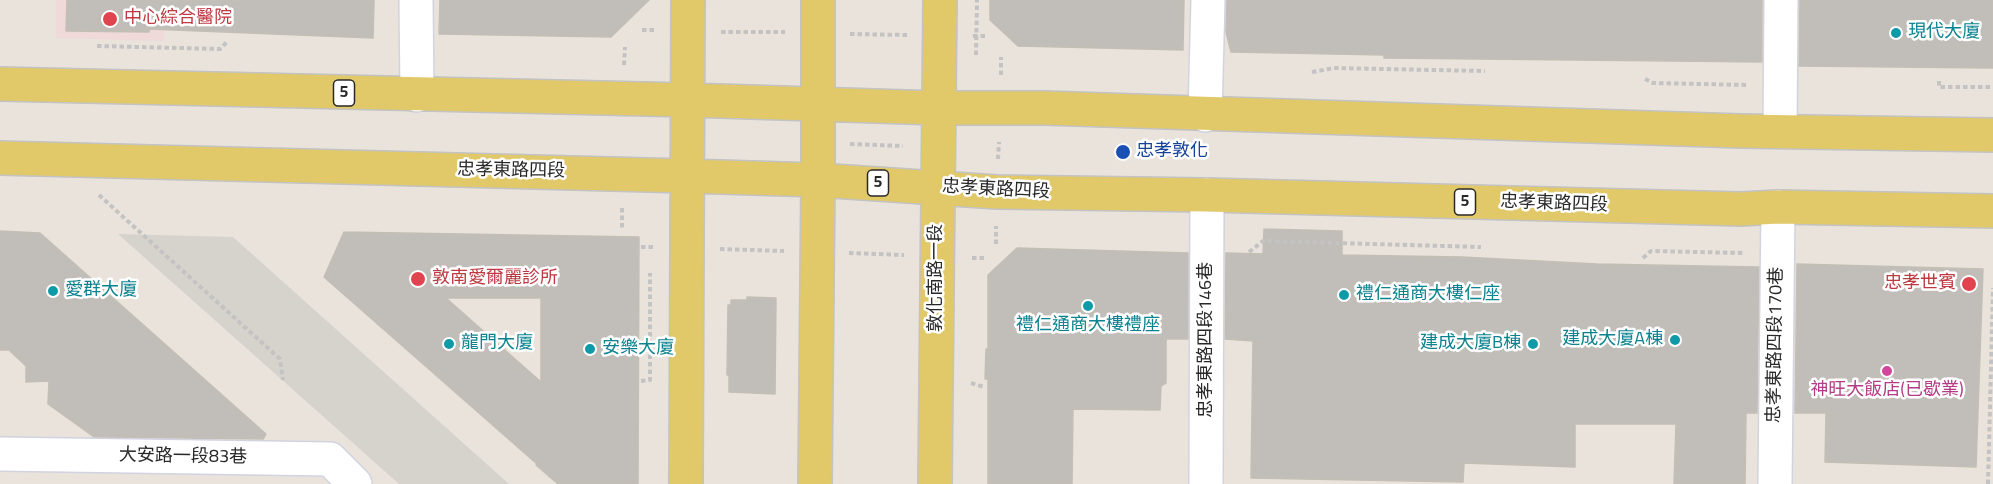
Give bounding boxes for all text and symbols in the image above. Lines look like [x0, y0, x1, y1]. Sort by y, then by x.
place label: 中心綜合醫院 [124, 8, 232, 30]
marker: 中心綜合醫院 [101, 10, 119, 28]
place label: 現代大廈 [1908, 22, 1980, 44]
marker: 現代大廈 [1889, 26, 1903, 40]
road number: 5 [334, 80, 354, 106]
place label: 忠孝敦化 [1136, 141, 1208, 163]
marker: 忠孝敦化 [1114, 143, 1132, 161]
street label: 忠孝東路四段 [457, 159, 565, 183]
road number: 5 [868, 170, 888, 196]
street label: 忠孝東路四段 [942, 176, 1050, 204]
road number: 5 [1454, 189, 1476, 215]
street label: 忠孝東路四段 [1500, 191, 1608, 217]
street label: 敦化南路一段 [926, 224, 948, 332]
street label: 忠孝東路四段146巷 [1196, 262, 1218, 418]
street label: 忠孝東路四段170巷 [1764, 267, 1788, 423]
place label: 敦南愛爾麗診所 [432, 268, 558, 290]
marker: 敦南愛爾麗診所 [409, 270, 427, 288]
place label: 忠孝世賓 [1884, 273, 1956, 295]
marker: 忠孝世賓 [1960, 275, 1978, 293]
place label: 愛群大廈 [65, 280, 137, 302]
marker: 愛群大廈 [46, 284, 60, 298]
place label: 禮仁通商大樓仁座 [1356, 284, 1500, 306]
marker: 禮仁通商大樓仁座 [1337, 288, 1351, 302]
marker: 禮仁通商大樓禮座 [1081, 299, 1095, 313]
place label: 禮仁通商大樓禮座 [1016, 315, 1160, 337]
place label: 建成大廈A棟 [1562, 329, 1663, 351]
place label: 龍門大廈 [461, 333, 533, 355]
place label: 建成大廈B棟 [1420, 333, 1521, 355]
marker: 建成大廈A棟 [1668, 333, 1682, 347]
marker: 龍門大廈 [442, 337, 456, 351]
marker: 建成大廈B棟 [1526, 337, 1540, 351]
place label: 安樂大廈 [602, 338, 674, 360]
marker: 安樂大廈 [583, 342, 597, 356]
marker: 神旺大飯店(已歇業) [1880, 364, 1894, 378]
place label: 神旺大飯店(已歇業) [1810, 380, 1964, 402]
street label: 大安路一段83巷 [119, 445, 247, 469]

